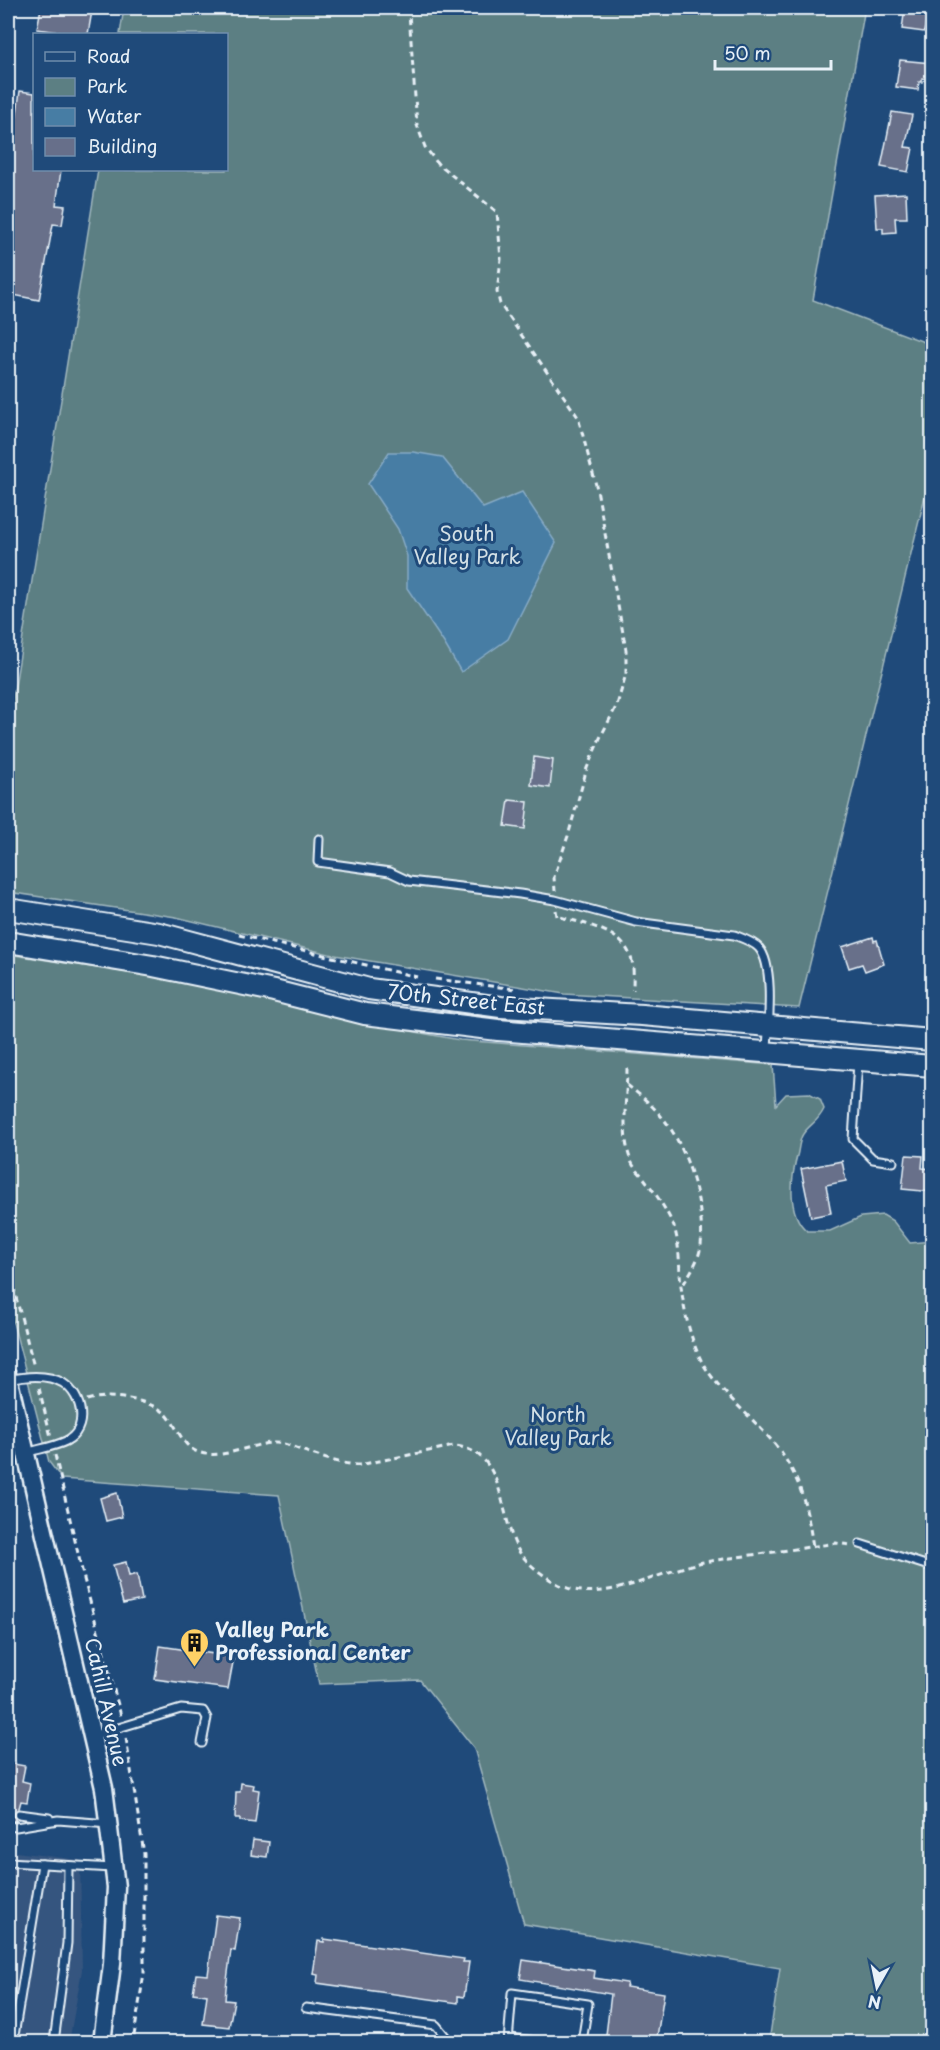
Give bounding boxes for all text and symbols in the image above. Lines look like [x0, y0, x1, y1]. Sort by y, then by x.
legend [33, 33, 228, 171]
scale bar [715, 33, 830, 71]
text: 50 m [724, 39, 771, 66]
text: Road [87, 42, 131, 69]
text: Park [87, 72, 127, 99]
text: Water [87, 102, 142, 129]
text: Building [87, 132, 157, 159]
park label: South Valley Park [413, 518, 521, 571]
street label: 70th Street East [386, 976, 547, 1022]
park label: North Valley Park [504, 1399, 612, 1452]
place label: Valley Park Professional Center [215, 1614, 411, 1667]
building icon: Valley Park Professional Center [178, 1626, 210, 1668]
street label: Cahill Avenue [78, 1635, 136, 1769]
north arrow [847, 1957, 907, 2017]
text: N [866, 1990, 883, 2016]

